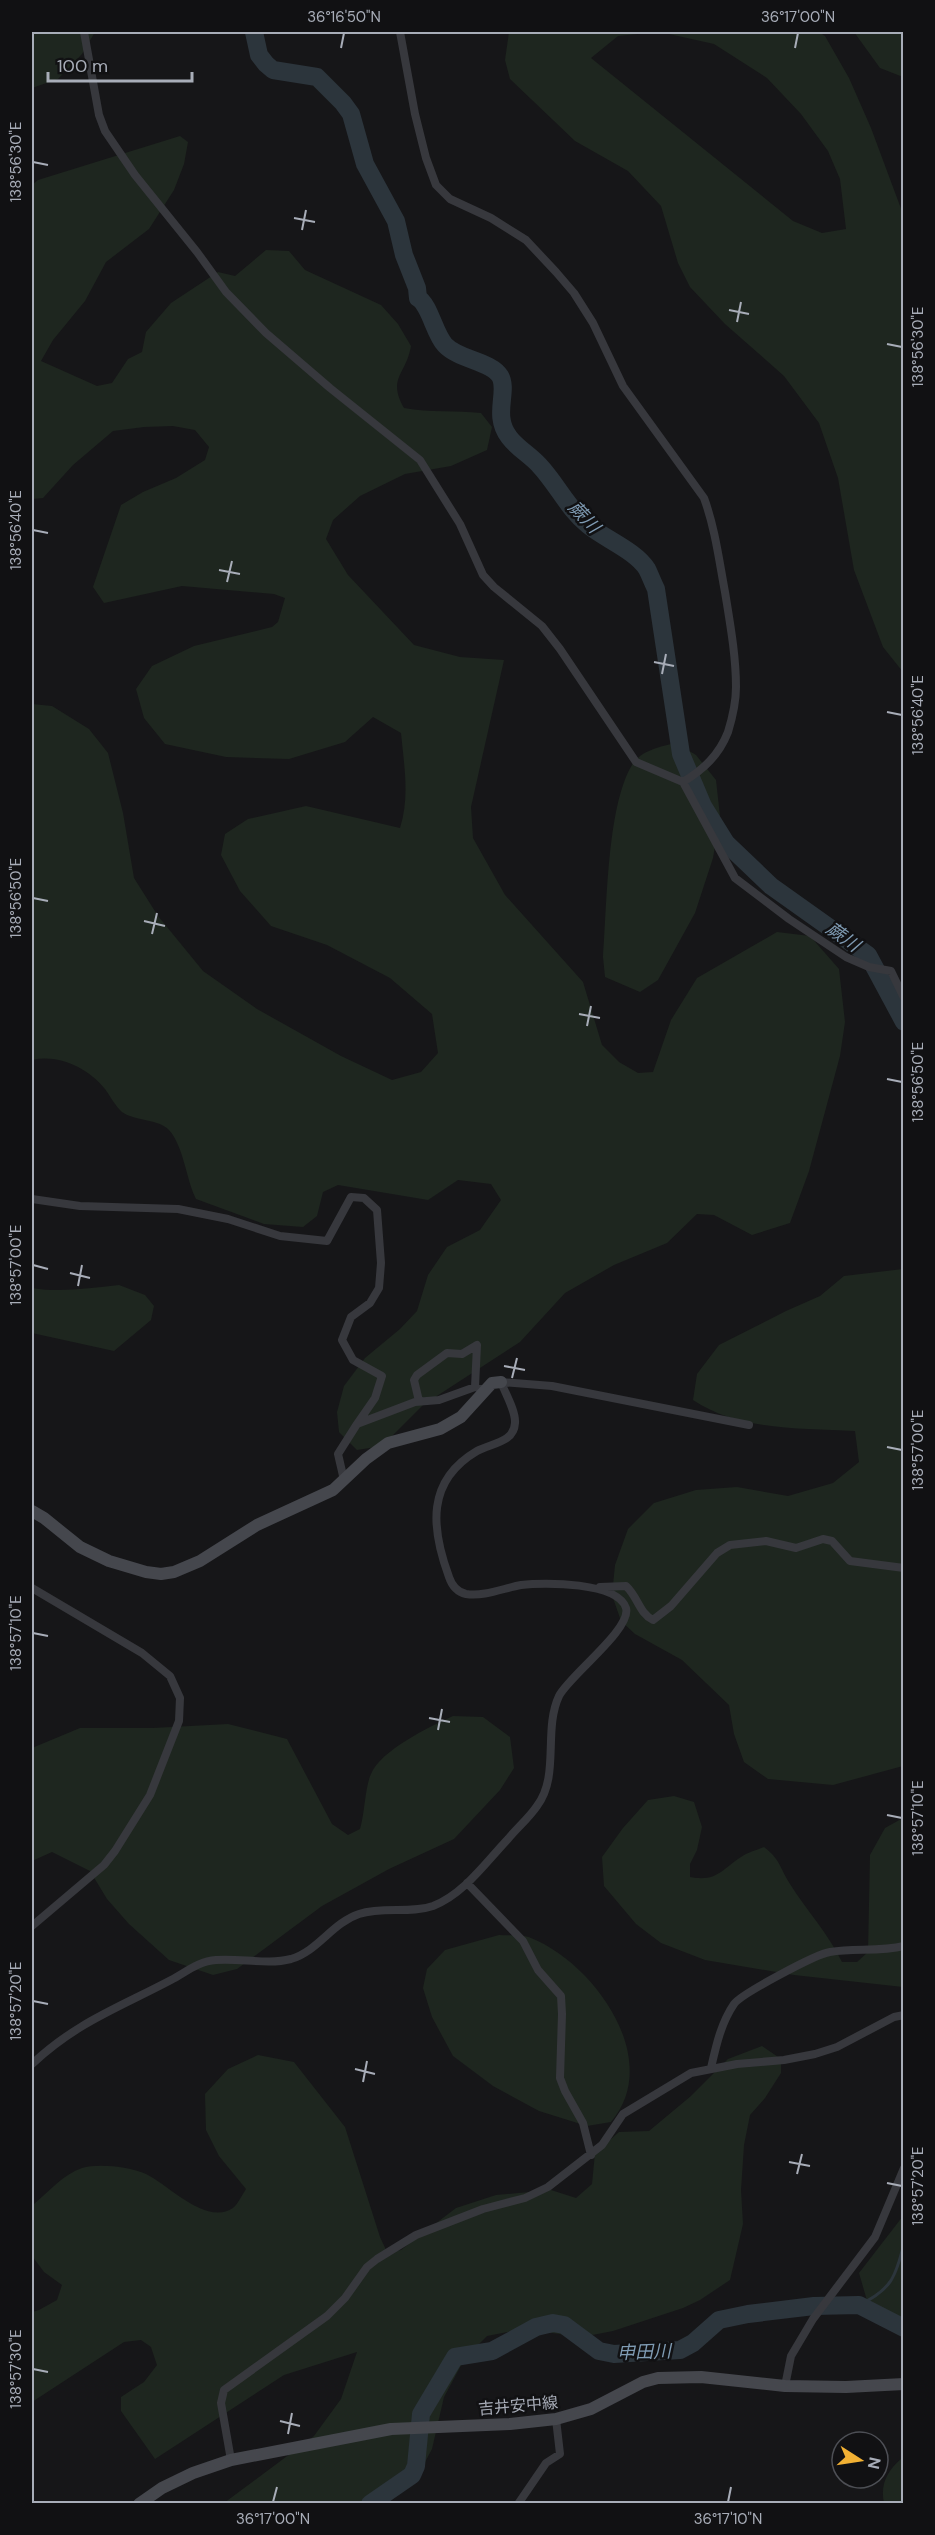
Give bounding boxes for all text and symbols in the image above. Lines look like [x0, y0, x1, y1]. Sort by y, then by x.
text: 36°16'50"N [307, 7, 381, 27]
text: 36°17'00"N [761, 7, 835, 27]
scale bar [48, 45, 192, 83]
text: 100 m [57, 54, 108, 78]
text: 138°56'30"E [6, 122, 26, 202]
text: 138°56'30"E [908, 307, 928, 387]
text: 138°56'40"E [6, 490, 26, 570]
water label: 蕨川 [563, 496, 607, 540]
text: 138°56'40"E [908, 675, 928, 755]
text: 138°56'50"E [6, 858, 26, 938]
water label: 蕨川 [821, 917, 866, 958]
text: 138°56'50"E [908, 1042, 928, 1122]
text: 138°57'00"E [6, 1225, 26, 1305]
text: 138°57'00"E [908, 1410, 928, 1490]
text: 138°57'10"E [6, 1595, 26, 1671]
text: 138°57'10"E [908, 1780, 928, 1856]
text: 138°57'20"E [6, 1961, 26, 2041]
text: 138°57'20"E [908, 2146, 928, 2226]
text: 138°57'30"E [6, 2329, 26, 2409]
water label: 申田川 [617, 2339, 673, 2365]
street label: 吉井安中線 [477, 2392, 559, 2419]
north arrow [830, 2430, 890, 2490]
text: N [863, 2455, 886, 2471]
text: 36°17'00"N [236, 2509, 310, 2529]
text: 36°17'10"N [694, 2509, 762, 2529]

